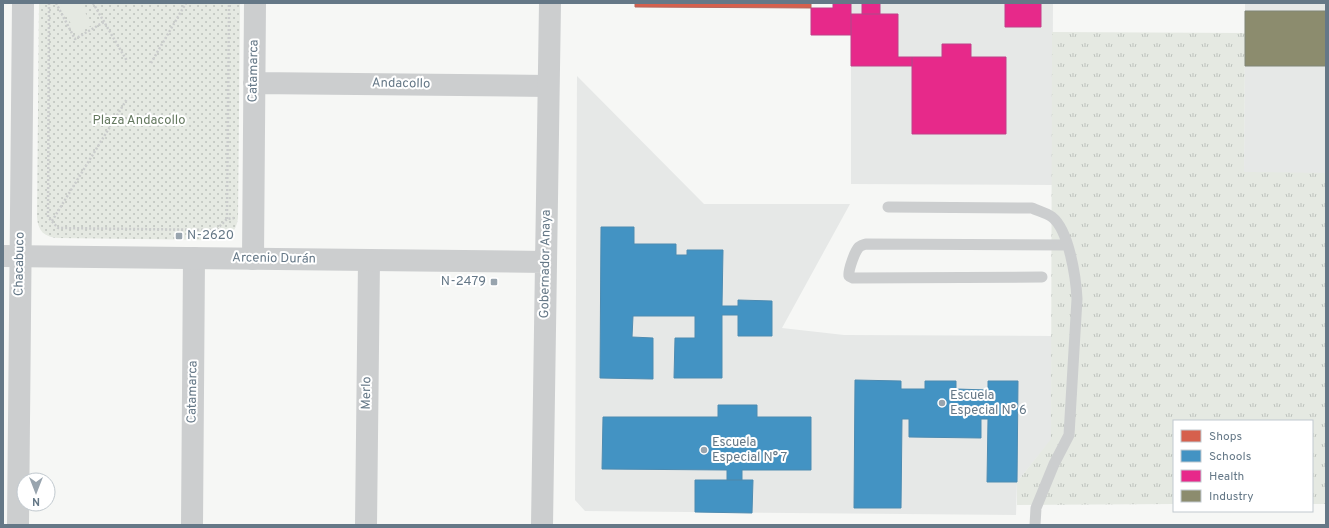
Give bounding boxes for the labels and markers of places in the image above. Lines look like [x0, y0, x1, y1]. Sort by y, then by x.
place label: N-2620 [187, 228, 234, 244]
marker: N-2620 [174, 231, 184, 241]
place label: N-2479 [441, 274, 486, 290]
marker: N-2479 [489, 277, 499, 287]
place label: Escuela Especial N° 6 [950, 388, 1027, 419]
marker: Escuela Especial N° 6 [937, 398, 947, 408]
place label: Escuela Especial N° 7 [712, 435, 788, 466]
marker: Escuela Especial N° 7 [699, 445, 709, 455]

